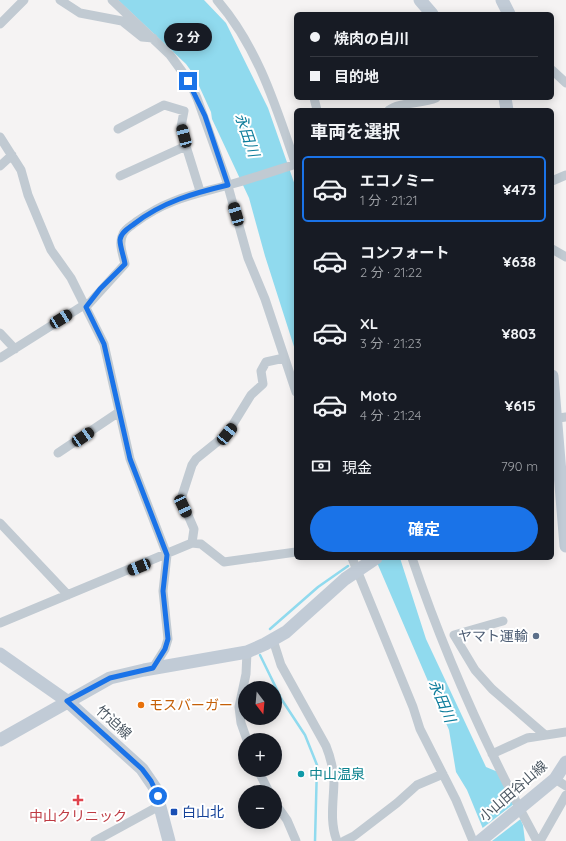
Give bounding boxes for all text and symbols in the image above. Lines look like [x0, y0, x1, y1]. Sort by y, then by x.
callout: 2 分 [164, 23, 212, 51]
text: 2 分 [176, 29, 200, 45]
text: 焼肉の白川 [334, 29, 409, 48]
text: 目的地 [334, 67, 379, 86]
route end [179, 72, 197, 90]
water label: 永田川 [231, 110, 264, 161]
text: 車両を選択 [310, 120, 400, 143]
car [175, 123, 193, 149]
icon: car [312, 171, 348, 207]
text: エコノミー [360, 171, 435, 190]
text: ¥473 [502, 180, 536, 199]
text: 1 分 · 21:21 [360, 192, 417, 208]
car [227, 201, 245, 227]
icon: car [312, 243, 348, 279]
text: コンフォート [360, 243, 450, 262]
text: ¥638 [502, 252, 536, 271]
text: 2 分 · 21:22 [360, 264, 422, 280]
car [48, 308, 74, 330]
text: XL [360, 314, 378, 333]
icon: car [312, 315, 348, 351]
text: ¥803 [502, 324, 536, 343]
text: 3 分 · 21:23 [360, 335, 421, 351]
text: Moto [360, 386, 397, 405]
icon: car [312, 387, 348, 423]
text: ¥615 [505, 396, 536, 415]
text: 4 分 · 21:24 [360, 407, 421, 423]
car [215, 421, 239, 447]
car [70, 425, 96, 449]
icon: cash [310, 455, 332, 477]
text: 現金 [342, 458, 372, 477]
text: 790 m [501, 458, 538, 474]
car [172, 493, 194, 519]
button: 確定 [310, 506, 538, 552]
car [126, 557, 152, 577]
place label: ヤマト運輸 [458, 627, 528, 645]
marker: ヤマト運輸 [531, 631, 541, 641]
water label: 永田川 [425, 676, 461, 727]
north arrow [238, 681, 282, 725]
map controls [238, 681, 282, 829]
place label: モスバーガー [149, 696, 233, 714]
marker: モスバーガー [136, 700, 146, 710]
street label: 竹迫線 [92, 701, 136, 743]
button: + [238, 733, 282, 777]
street label: 小山田谷山線 [475, 757, 551, 825]
place label: 中山温泉 [309, 765, 365, 783]
marker: 中山温泉 [296, 769, 306, 779]
button: − [238, 785, 282, 829]
route start [149, 787, 167, 805]
marker: 中山クリニック [72, 794, 84, 806]
place label: 白山北 [182, 803, 224, 821]
place label: 中山クリニック [29, 807, 127, 825]
marker: 白山北 [169, 807, 179, 817]

